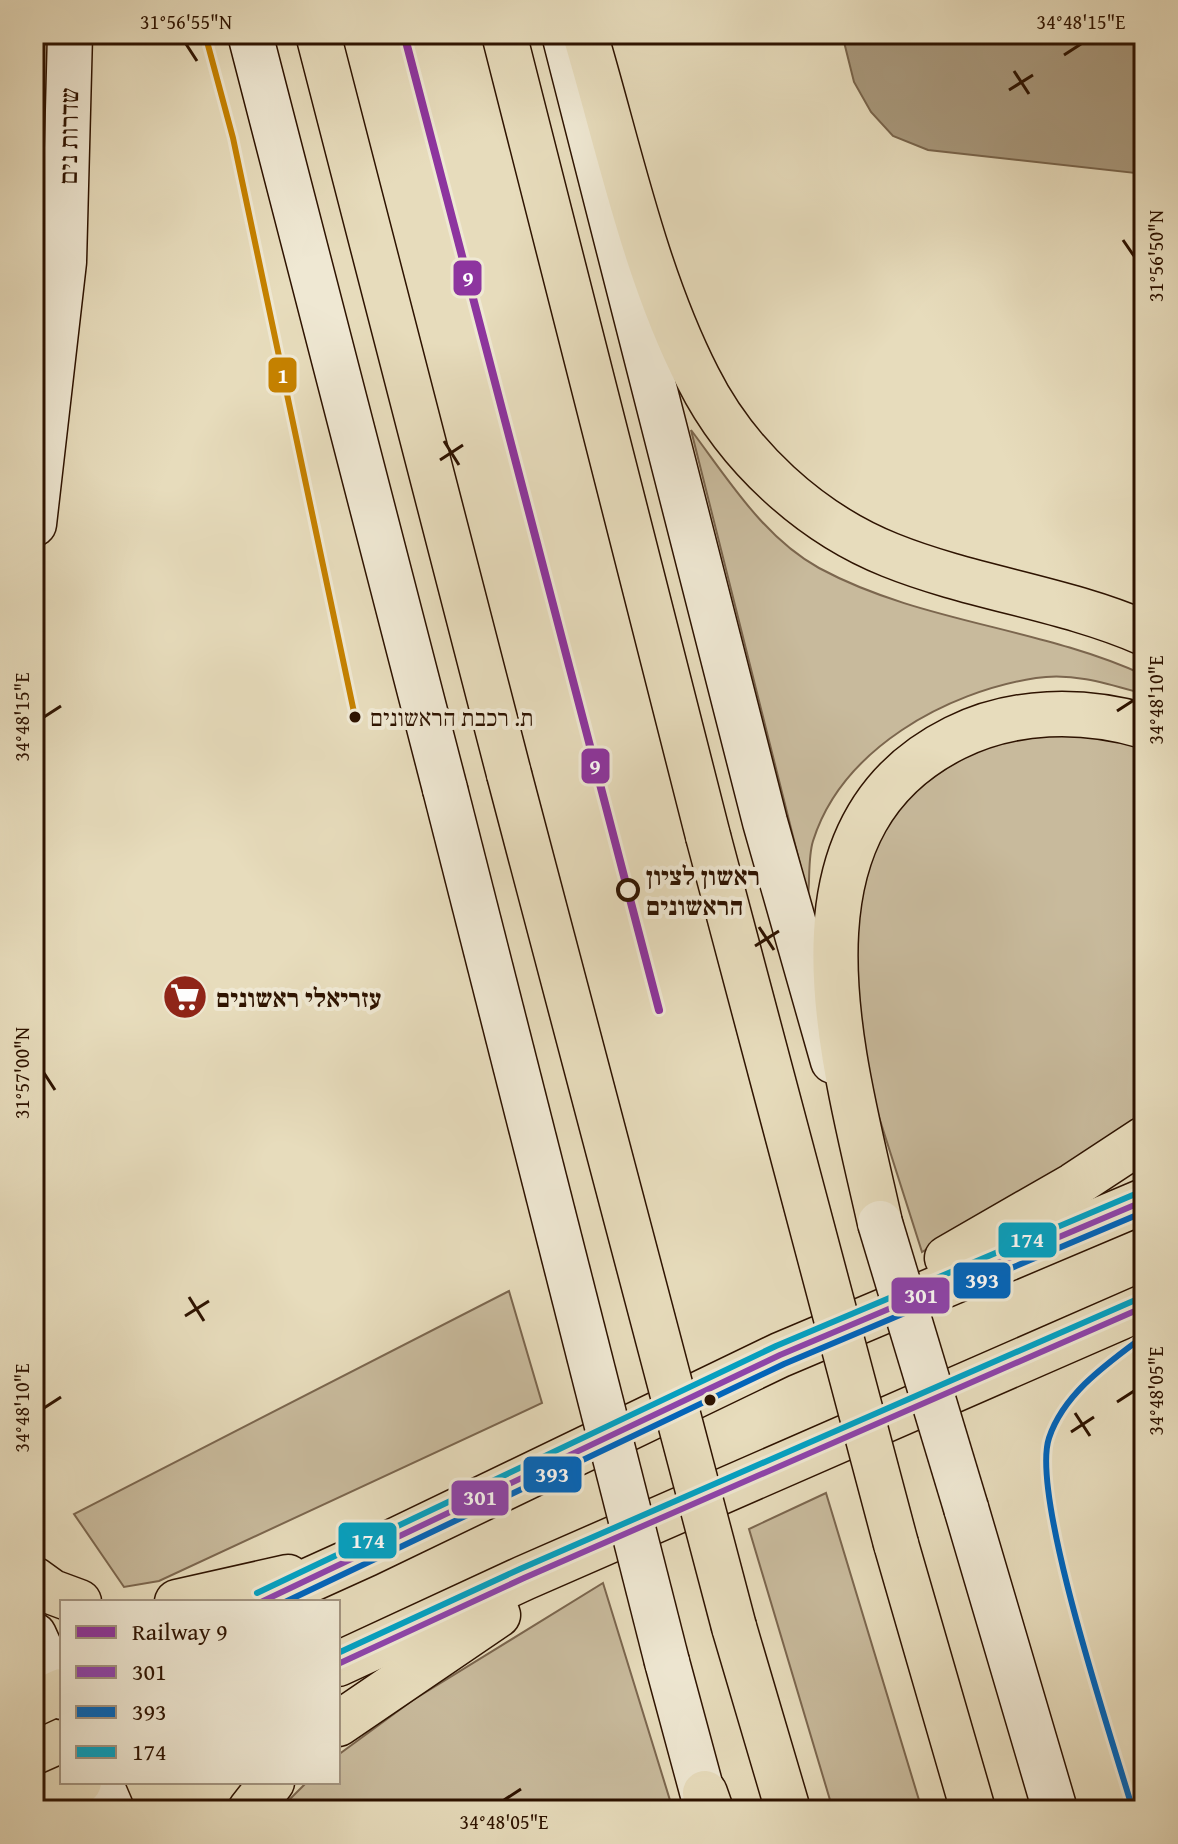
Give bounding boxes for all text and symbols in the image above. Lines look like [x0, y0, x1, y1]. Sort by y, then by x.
text: 31°56'55"N [140, 7, 232, 36]
text: 34°48'15"E [1037, 7, 1125, 36]
street label: שדרות נים [48, 87, 88, 185]
text: 31°56'50"N [1141, 210, 1170, 302]
line badge: 9 [452, 259, 483, 297]
text: 9 [462, 262, 474, 294]
line badge: 1 [267, 356, 298, 394]
text: 1 [277, 359, 289, 391]
text: 34°48'10"E [1141, 656, 1170, 744]
text: 34°48'15"E [7, 673, 36, 761]
place label: ת. רכבת הראשונים [370, 700, 534, 735]
marker: ת. רכבת הראשונים [347, 709, 363, 725]
line badge: 9 [580, 747, 611, 785]
text: 9 [589, 750, 601, 782]
place label: ראשון לציון הראשונים [646, 856, 760, 925]
marker: ראשון לציון הראשונים [617, 879, 639, 901]
supermarket icon: עזריאלי ראשונים [161, 973, 209, 1021]
place label: עזריאלי ראשונים [216, 978, 381, 1017]
text: 31°57'00"N [7, 1027, 36, 1119]
line badge: 174 [997, 1221, 1058, 1259]
text: 174 [1010, 1223, 1044, 1255]
line badge: 393 [952, 1261, 1012, 1300]
text: 393 [965, 1264, 999, 1296]
line badge: 301 [890, 1276, 951, 1315]
text: 301 [904, 1279, 938, 1311]
text: 34°48'05"E [1141, 1347, 1170, 1435]
text: 34°48'10"E [7, 1364, 36, 1452]
unlabelled marker [702, 1392, 718, 1408]
line badge: 393 [522, 1455, 583, 1494]
text: 393 [535, 1458, 569, 1490]
line badge: 301 [450, 1479, 510, 1517]
text: 301 [463, 1481, 497, 1513]
line badge: 174 [337, 1521, 398, 1560]
text: 174 [351, 1524, 385, 1556]
legend [60, 1600, 340, 1784]
text: Railway 9 [132, 1614, 227, 1649]
text: 301 [132, 1654, 167, 1689]
text: 393 [132, 1694, 167, 1729]
text: 174 [132, 1734, 167, 1769]
text: 34°48'05"E [460, 1807, 548, 1836]

